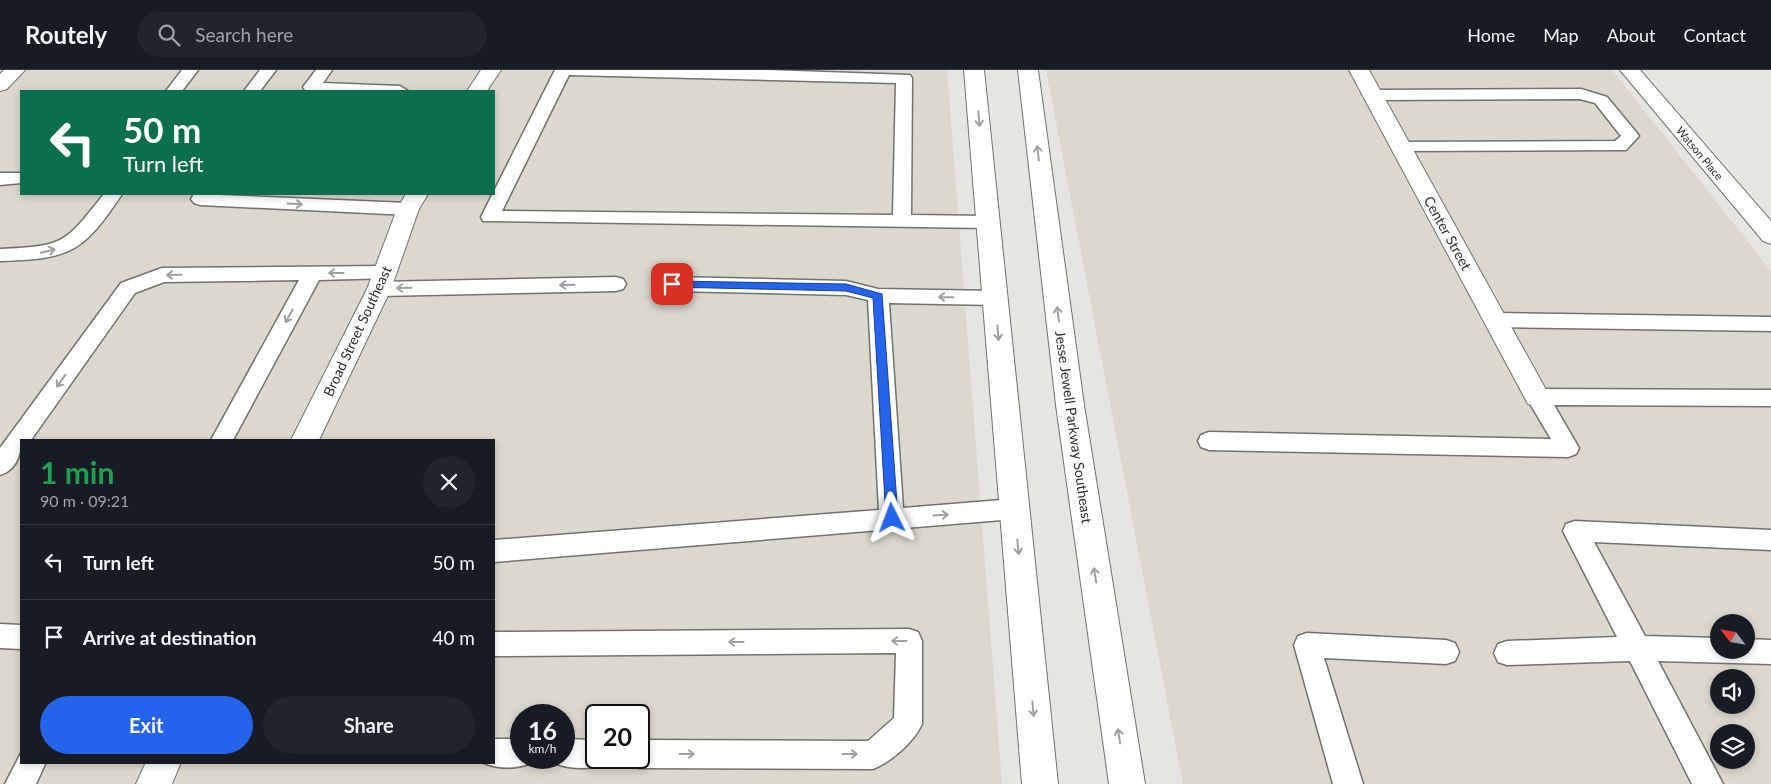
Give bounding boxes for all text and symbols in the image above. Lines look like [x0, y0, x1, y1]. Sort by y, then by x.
search box [137, 12, 487, 57]
text: Routely [25, 20, 107, 49]
icon: search [155, 21, 183, 49]
text: Search here [195, 23, 293, 46]
text: Home [1467, 24, 1515, 46]
text: Map [1543, 24, 1579, 46]
text: About [1607, 24, 1656, 46]
text: Contact [1684, 24, 1746, 46]
text: 50 m [123, 108, 201, 150]
icon: left [40, 110, 105, 175]
one-way arrow [974, 110, 983, 126]
street label: Watson Place [1674, 124, 1726, 182]
one-way arrow [1033, 145, 1043, 161]
text: Turn left [123, 150, 204, 177]
street label: Center Street [1421, 193, 1475, 273]
one-way arrow [287, 199, 303, 208]
one-way arrow [40, 246, 56, 255]
street label: Broad Street Southeast [319, 263, 395, 399]
pin [651, 263, 693, 305]
one-way arrow [328, 268, 344, 278]
one-way arrow [166, 270, 182, 280]
icon: arrive [658, 270, 686, 298]
one-way arrow [559, 280, 576, 290]
one-way arrow [397, 284, 413, 293]
one-way arrow [938, 292, 954, 302]
one-way arrow [1053, 307, 1063, 323]
one-way arrow [284, 308, 293, 323]
one-way arrow [993, 324, 1002, 340]
street label: Jesse Jewell Parkway Southeast [1052, 330, 1096, 524]
one-way arrow [56, 374, 66, 388]
text: 1 min [40, 454, 114, 490]
button: close [423, 456, 475, 508]
text: 90 m · 09:21 [40, 491, 129, 510]
position arrow [865, 491, 917, 543]
one-way arrow [932, 510, 948, 519]
one-way arrow [1013, 539, 1022, 555]
icon: left [40, 548, 68, 576]
text: Turn left [83, 551, 154, 574]
text: 50 m [432, 551, 475, 574]
one-way arrow [1090, 567, 1100, 583]
north arrow [1710, 614, 1755, 659]
map controls [1710, 614, 1755, 769]
icon: arrive [40, 623, 68, 651]
text: Arrive at destination [83, 626, 256, 649]
text: 40 m [432, 626, 475, 649]
one-way arrow [891, 636, 908, 646]
one-way arrow [729, 637, 745, 647]
button: sound [1710, 669, 1755, 714]
button: Exit [40, 696, 253, 754]
button: Share [263, 696, 475, 754]
one-way arrow [1028, 700, 1037, 716]
speed limit sign: 20 [585, 704, 650, 769]
text: 16 [528, 715, 557, 745]
button: layers [1710, 724, 1755, 769]
one-way arrow [1114, 728, 1124, 744]
text: km/h [528, 741, 557, 756]
one-way arrow [679, 749, 695, 759]
one-way arrow [842, 749, 858, 759]

